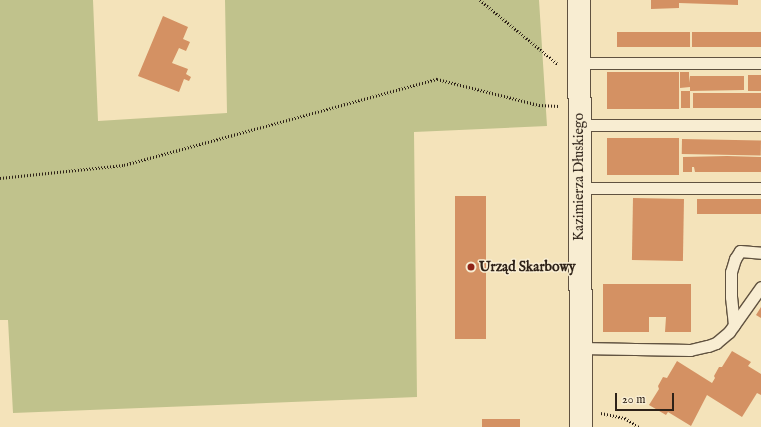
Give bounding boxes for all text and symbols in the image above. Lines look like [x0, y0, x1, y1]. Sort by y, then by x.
street label: Kazimierza Dłuskiego [571, 113, 587, 241]
place label: Urząd Skarbowy [479, 259, 576, 275]
marker: Urząd Skarbowy [466, 262, 476, 272]
scale bar [617, 385, 676, 411]
text: 20 m [622, 392, 645, 407]

